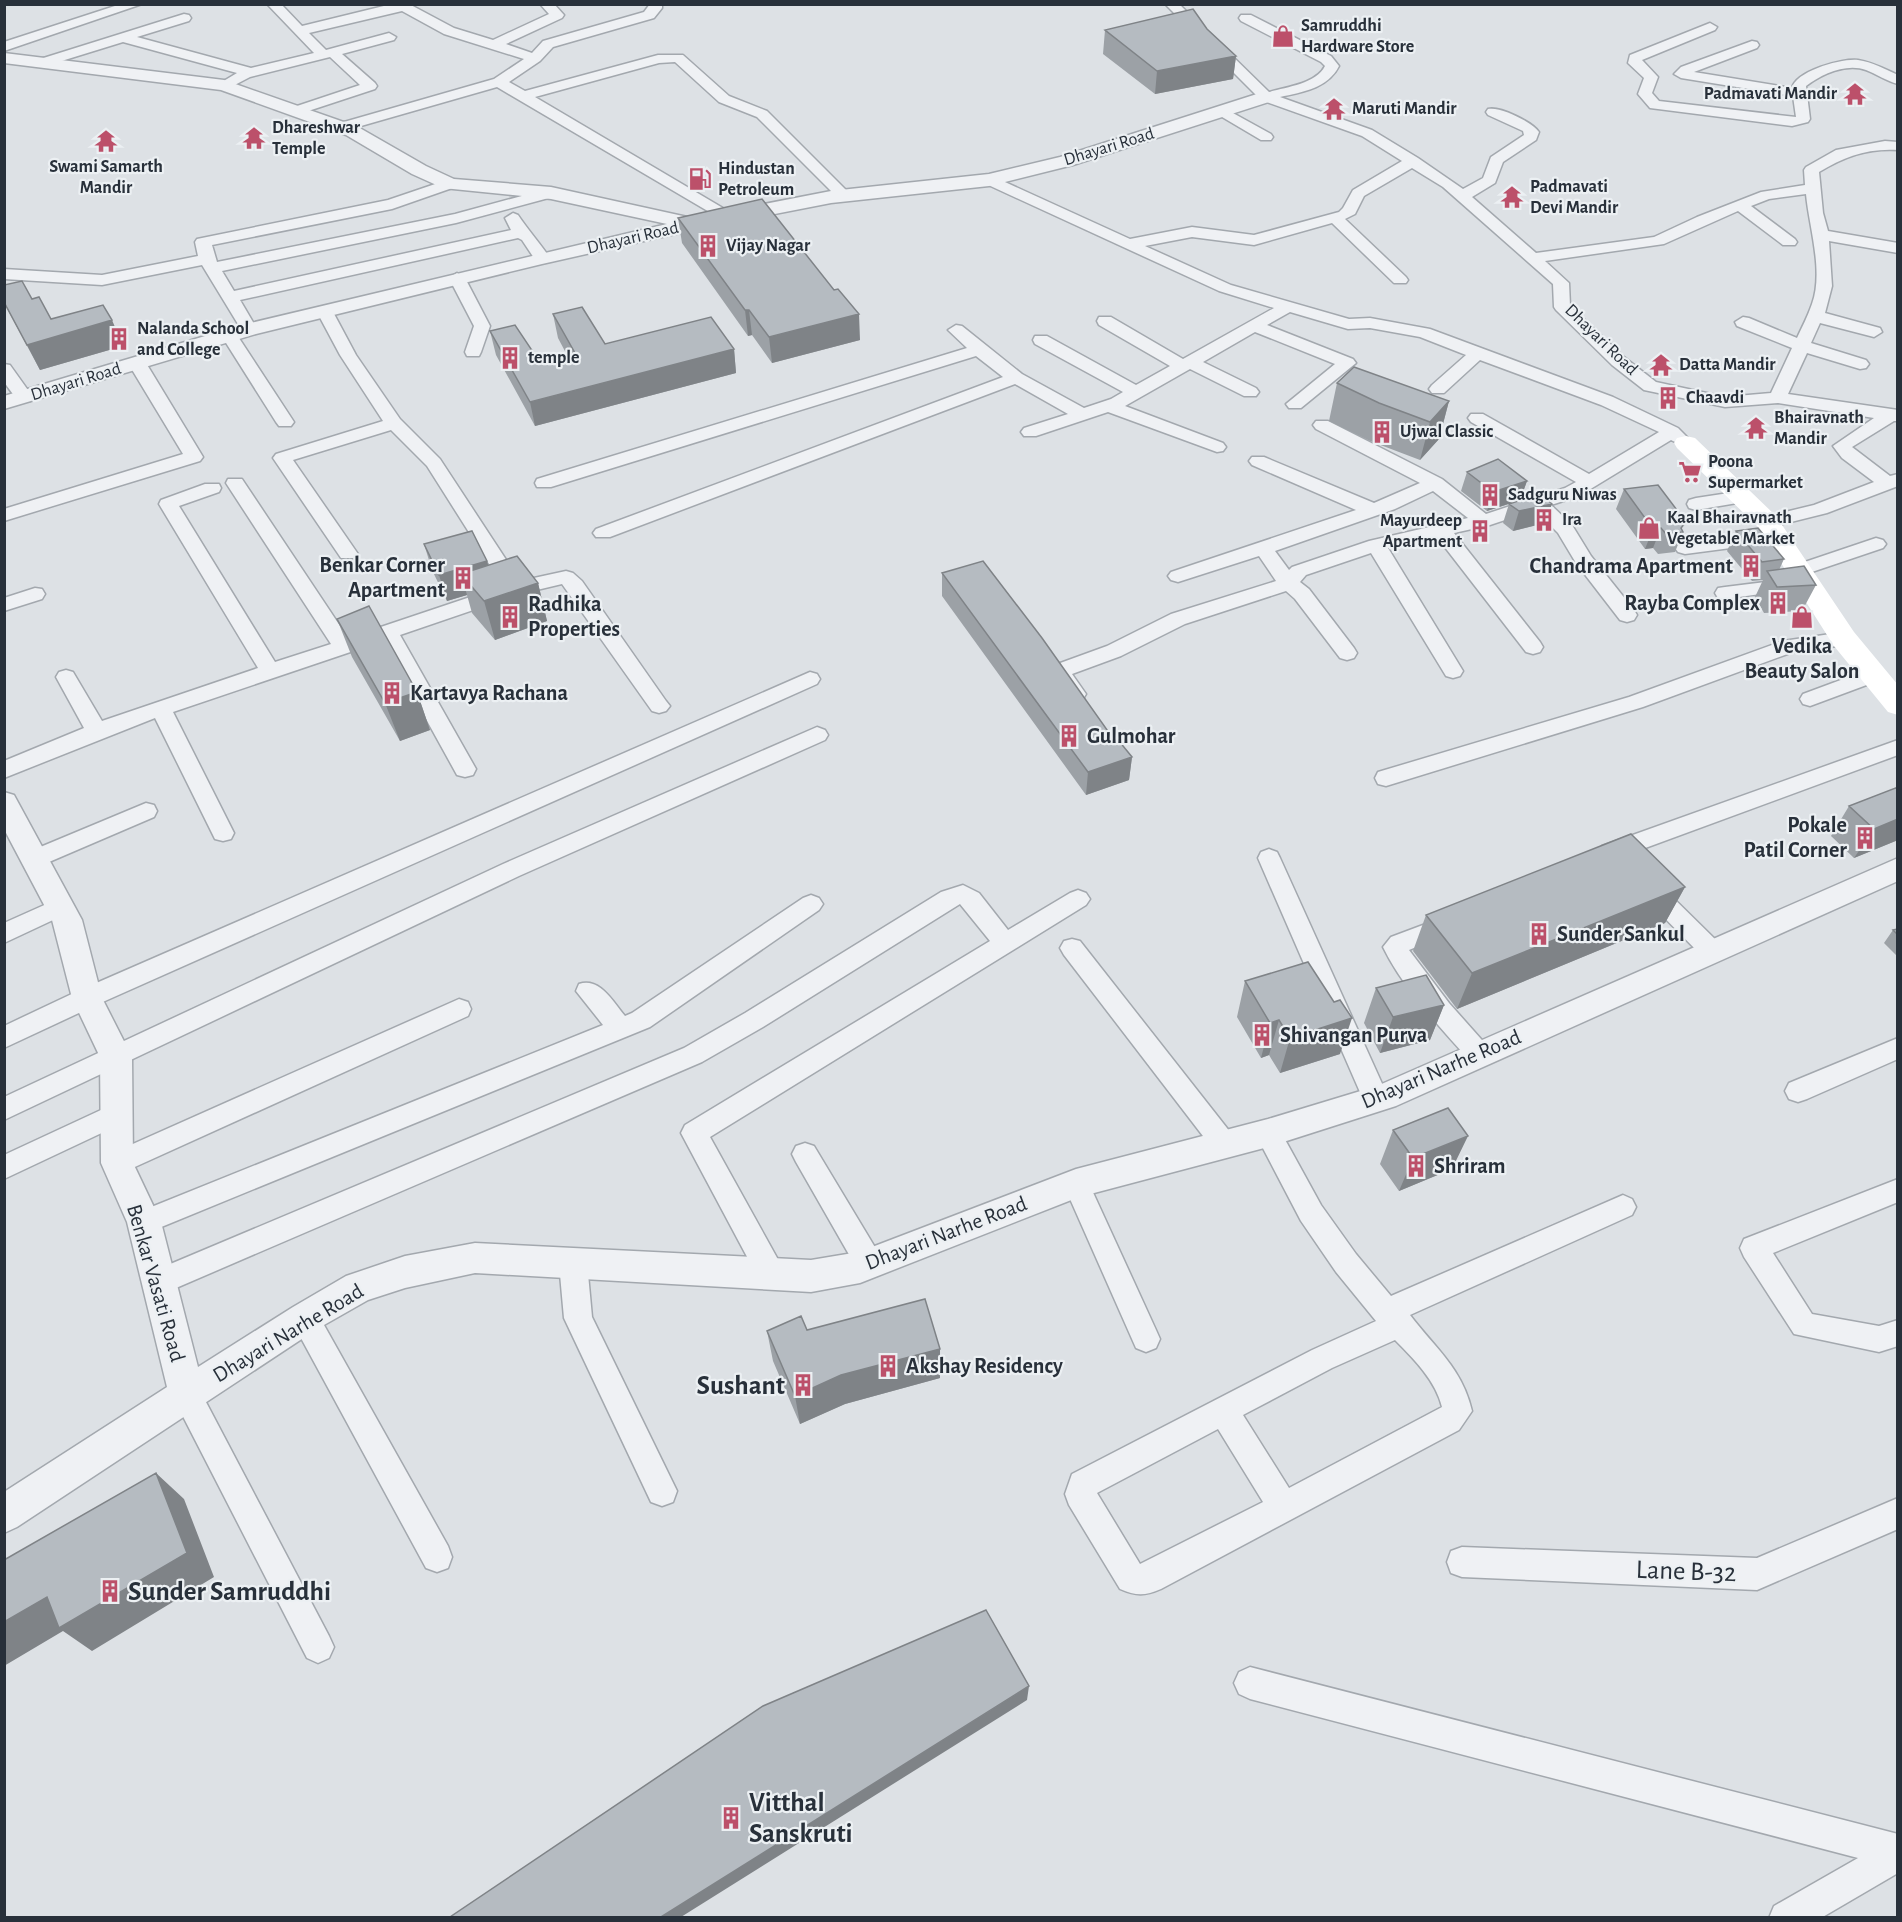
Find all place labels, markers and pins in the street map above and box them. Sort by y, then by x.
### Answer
place label: Samruddhi Hardware Store [1301,17,1414,56]
shop icon: Samruddhi Hardware Store [1270,23,1296,49]
temple icon: Padmavati Mandir [1842,81,1868,107]
place label: Padmavati Mandir [1704,85,1838,103]
temple icon: Maruti Mandir [1321,96,1347,122]
place label: Maruti Mandir [1352,100,1457,118]
place label: Dhareshwar Temple [272,119,361,158]
temple icon: Dhareshwar Temple [241,125,267,151]
temple icon: Swami Samarth Mandir [93,128,119,154]
place label: Swami Samarth Mandir [49,158,163,197]
place label: Hindustan Petroleum [718,160,795,199]
fuel station icon: Hindustan Petroleum [687,166,713,192]
place label: Padmavati Devi Mandir [1530,178,1619,217]
temple icon: Padmavati Devi Mandir [1499,184,1525,210]
building icon: Vijay Nagar [695,233,721,259]
place label: Vijay Nagar [726,237,811,255]
place label: Nalanda School and College [137,320,249,359]
building icon: Nalanda School and College [106,326,132,352]
building icon: temple [497,345,523,371]
place label: temple [528,349,580,367]
temple icon: Datta Mandir [1648,352,1674,378]
place label: Datta Mandir [1679,356,1776,374]
building icon: Chaavdi [1655,385,1681,411]
place label: Chaavdi [1686,389,1744,407]
place label: Bhairavnath Mandir [1774,409,1864,448]
temple icon: Bhairavnath Mandir [1743,415,1769,441]
building icon: Ujwal Classic [1369,419,1395,445]
place label: Ujwal Classic [1400,423,1493,441]
place label: Poona Supermarket [1708,453,1803,492]
supermarket icon: Poona Supermarket [1677,459,1703,485]
building icon: Sadguru Niwas [1477,482,1503,508]
place label: Sadguru Niwas [1508,486,1617,504]
building icon: Ira [1531,507,1557,533]
place label: Kaal Bhairavnath Vegetable Market [1667,509,1795,548]
place label: Ira [1562,511,1582,529]
place label: Mayurdeep Apartment [1380,512,1462,551]
shop icon: Kaal Bhairavnath Vegetable Market [1636,515,1662,541]
building icon: Mayurdeep Apartment [1467,518,1493,544]
building icon: Chandrama Apartment [1738,553,1764,579]
place label: Benkar Corner Apartment [319,554,446,601]
place label: Chandrama Apartment [1530,555,1734,577]
building icon: Benkar Corner Apartment [450,565,476,591]
building icon: Rayba Complex [1765,590,1791,616]
place label: Rayba Complex [1624,592,1760,615]
place label: Radhika Properties [528,593,620,640]
building icon: Radhika Properties [497,604,523,630]
shop icon: Vedika Beauty Salon [1789,604,1815,630]
place label: Vedika Beauty Salon [1745,635,1860,683]
building icon: Kartavya Rachana [379,680,405,706]
place label: Kartavya Rachana [410,682,568,705]
building icon: Gulmohar [1056,723,1082,749]
place label: Gulmohar [1087,725,1176,747]
place label: Pokale Patil Corner [1743,814,1847,861]
building icon: Pokale Patil Corner [1852,825,1878,851]
building icon: Sunder Sankul [1526,921,1552,947]
place label: Sunder Sankul [1557,923,1685,945]
building icon: Shivangan Purva [1249,1022,1275,1048]
place label: Shivangan Purva [1280,1024,1428,1046]
building icon: Shriram [1403,1153,1429,1179]
place label: Shriram [1434,1155,1505,1177]
building icon: Akshay Residency [875,1353,901,1379]
place label: Akshay Residency [906,1355,1063,1378]
place label: Sushant [696,1372,785,1399]
building icon: Sushant [790,1372,816,1398]
building icon: Sunder Samruddhi [97,1578,123,1604]
place label: Sunder Samruddhi [128,1578,331,1605]
place label: Vitthal Sanskruti [749,1789,853,1847]
building icon: Vitthal Sanskruti [718,1805,744,1831]

